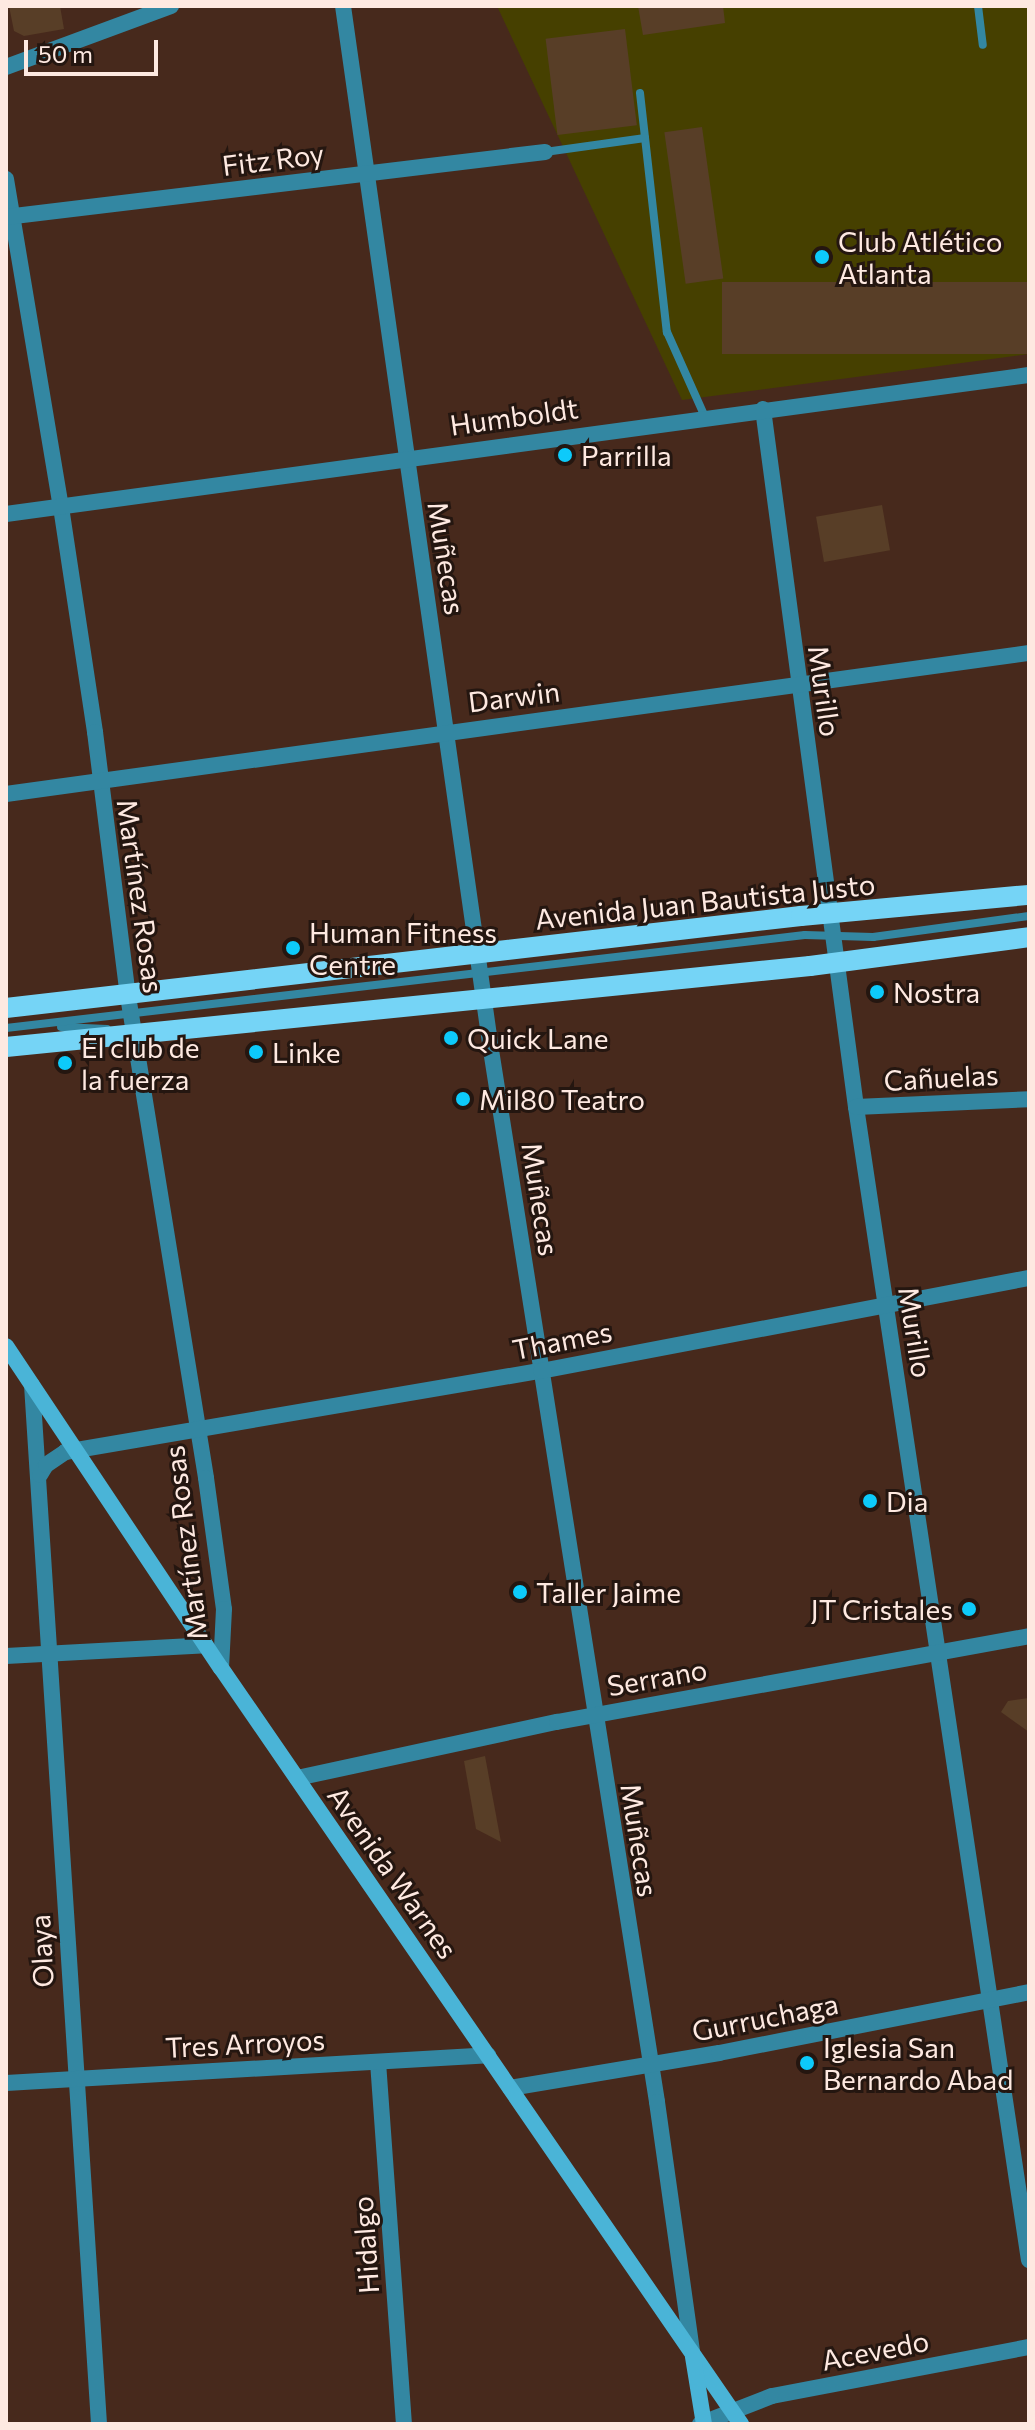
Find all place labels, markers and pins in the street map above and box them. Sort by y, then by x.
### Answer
place label: Club Atlético Atlanta [838,224,1002,290]
marker: Club Atlético Atlanta [813,248,831,266]
place label: Parrilla [581,438,672,472]
marker: Parrilla [556,446,574,464]
place label: Human Fitness Centre [309,915,497,981]
marker: Human Fitness Centre [284,939,302,957]
place label: Nostra [893,975,980,1009]
marker: Nostra [868,983,886,1001]
place label: Quick Lane [467,1021,609,1055]
marker: Quick Lane [442,1029,460,1047]
place label: El club de la fuerza [81,1030,200,1096]
place label: Linke [272,1035,341,1069]
marker: Linke [247,1043,265,1061]
marker: El club de la fuerza [56,1054,74,1072]
place label: Mil80 Teatro [479,1082,645,1116]
marker: Mil80 Teatro [454,1090,472,1108]
place label: Dia [886,1484,928,1518]
marker: Dia [861,1492,879,1510]
place label: Taller Jaime [536,1575,681,1609]
marker: Taller Jaime [511,1583,529,1601]
place label: JT Cristales [811,1592,953,1626]
marker: JT Cristales [960,1600,978,1618]
place label: Iglesia San Bernardo Abad [823,2030,1013,2096]
marker: Iglesia San Bernardo Abad [798,2054,816,2072]

